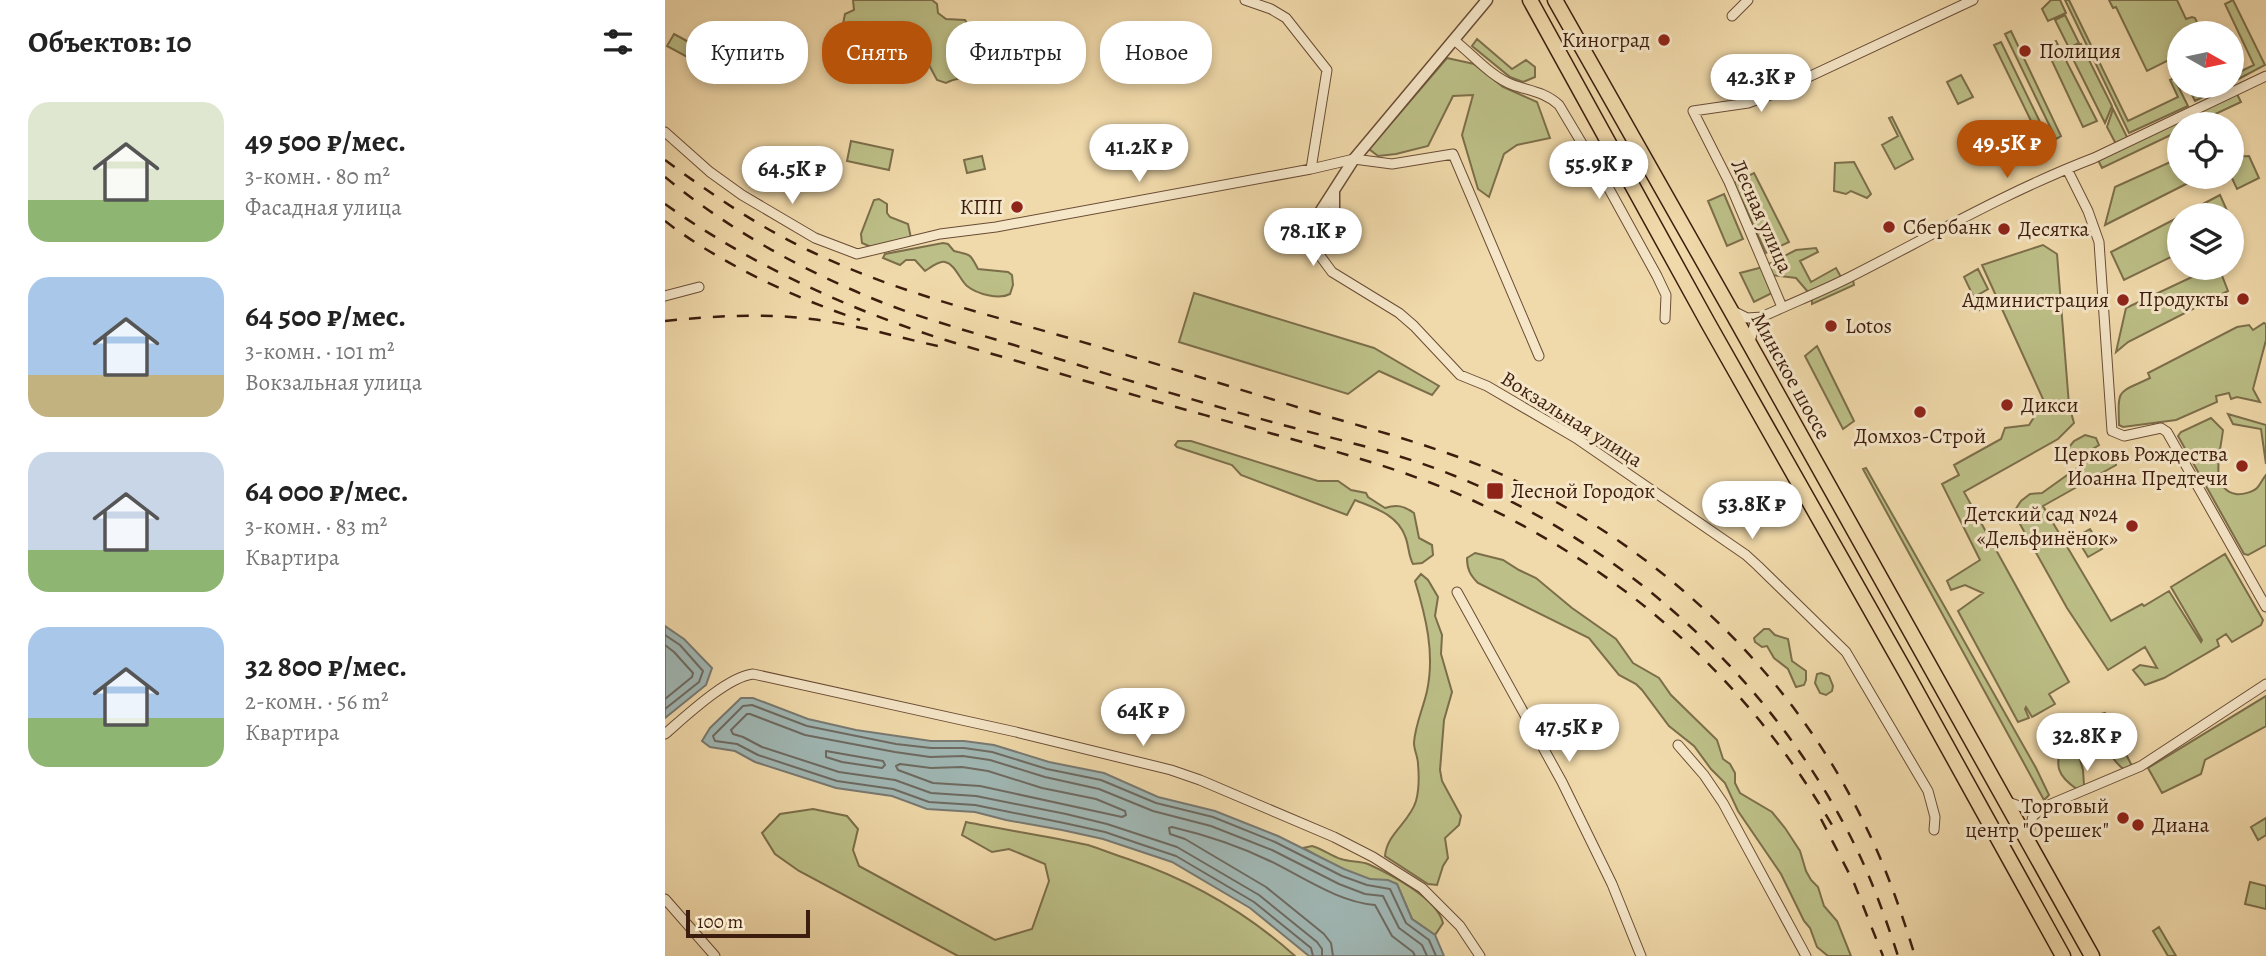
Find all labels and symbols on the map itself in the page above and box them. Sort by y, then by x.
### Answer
north arrow [2167,21,2243,98]
place label: Киноград [1562,26,1650,54]
marker: Киноград [1656,32,1672,48]
place label: Полиция [2039,37,2121,65]
marker: Полиция [2017,43,2033,59]
pin: 42.3K ₽ [1696,54,1826,114]
pin: 49.5K ₽ [1942,120,2072,180]
pin: 41.2K ₽ [1074,124,1204,184]
pin: 55.9K ₽ [1534,142,1664,201]
pin: 64.5K ₽ [727,146,857,206]
street label: Лесная улица [1724,155,1800,278]
place label: КПП [960,193,1003,221]
marker: КПП [1009,199,1025,215]
pin: 78.1K ₽ [1248,208,1378,268]
place label: Сбербанк [1903,213,1991,241]
place label: Десятка [2018,215,2090,243]
marker: Сбербанк [1881,219,1897,235]
marker: Десятка [1996,221,2012,237]
place label: Продукты [2138,285,2229,313]
place label: Администрация [1961,286,2109,314]
marker: Продукты [2235,291,2251,307]
marker: Администрация [2115,292,2131,308]
street label: Минское шоссе [1745,308,1837,444]
place label: Lotos [1845,312,1892,340]
marker: Lotos [1823,318,1839,334]
street label: Вокзальная улица [1496,364,1648,474]
place label: Дикси [2021,391,2079,419]
marker: Дикси [1999,397,2015,413]
marker: Домхоз-Строй [1912,404,1928,420]
place label: Домхоз-Строй [1854,422,1986,450]
place label: Церковь Рождества Иоанна Предтечи [2053,440,2228,492]
marker: Церковь Рождества Иоанна Предтечи [2234,458,2250,474]
place label: Лесной Городок [1511,477,1655,505]
marker: Лесной Городок [1485,481,1505,501]
pin: 53.8K ₽ [1687,482,1817,541]
place label: Детский сад №24 «Дельфинёнок» [1964,500,2118,552]
marker: Детский сад №24 «Дельфинёнок» [2124,518,2140,534]
pin: 64K ₽ [1094,688,1192,748]
pin: 47.5K ₽ [1504,704,1634,764]
pin: 32.8K ₽ [2022,714,2152,773]
place label: Торговый центр "Орешек" [1965,792,2109,844]
marker: Торговый центр "Орешек" [2115,810,2131,826]
place label: Диана [2152,811,2210,839]
marker: Диана [2130,817,2146,833]
scale bar [686,907,810,939]

